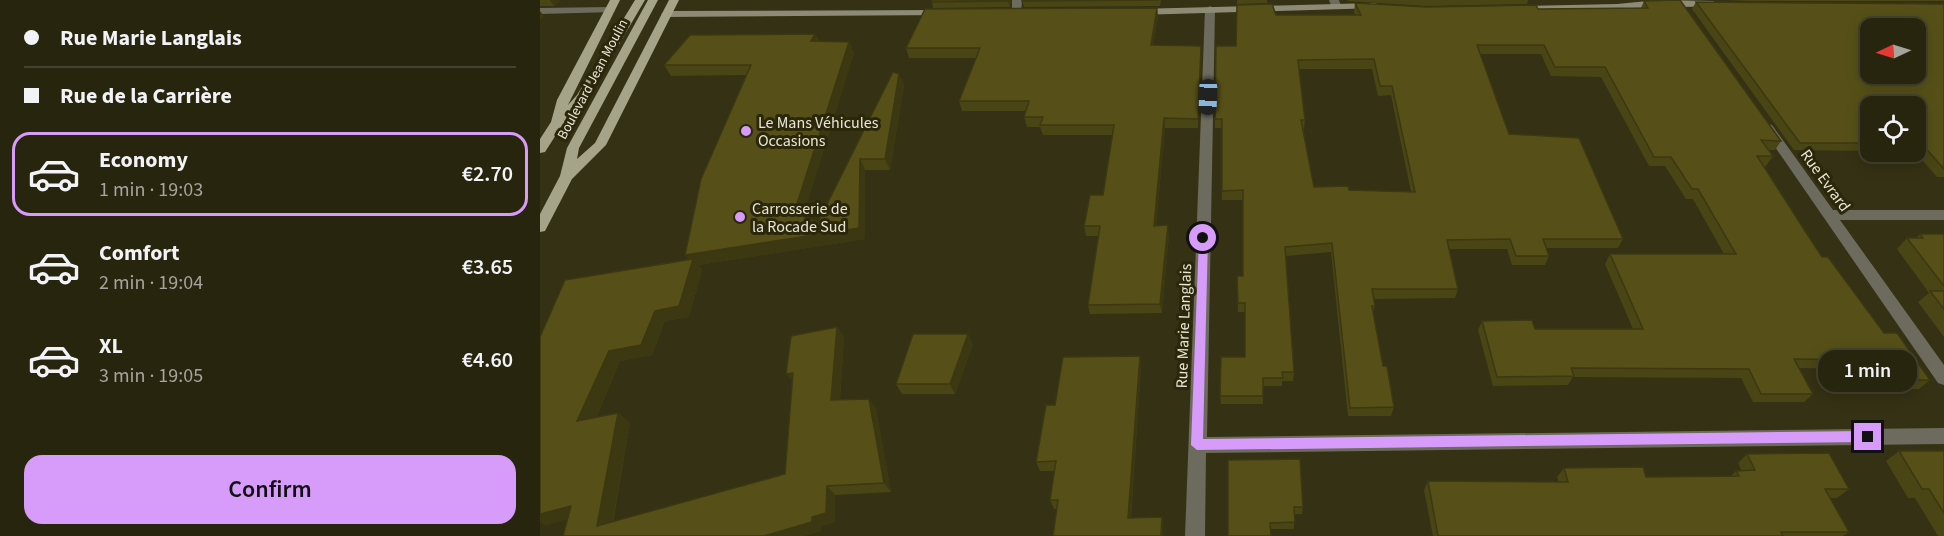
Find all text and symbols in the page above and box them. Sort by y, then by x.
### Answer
street label: Boulevard Jean Moulin [553,16,633,143]
north arrow [1860,18,1926,84]
map controls [1860,18,1926,162]
text: Rue Marie Langlais [60,22,242,54]
car [1198,79,1218,115]
text: Rue de la Carrière [60,80,232,112]
button: locate [1860,96,1926,162]
place label: Le Mans Véhicules Occasions [758,112,879,152]
marker: Le Mans Véhicules Occasions [739,124,753,138]
text: Economy [99,144,188,176]
street label: Rue Evrard [1795,145,1855,216]
icon: car [27,147,81,201]
text: €2.70 [462,158,513,190]
text: 1 min · 19:03 [99,176,203,204]
place label: Carrosserie de la Rocade Sud [752,198,848,238]
marker: Carrosserie de la Rocade Sud [733,210,747,224]
route start [1189,224,1216,251]
text: Comfort [99,237,180,269]
icon: car [27,240,81,294]
text: €3.65 [462,251,513,283]
street label: Rue Marie Langlais [1171,263,1197,389]
text: 2 min · 19:04 [99,269,203,297]
text: XL [99,330,123,362]
icon: car [27,333,81,387]
text: €4.60 [462,344,513,376]
callout: 1 min [1818,350,1918,392]
text: 1 min [1844,357,1891,385]
text: 3 min · 19:05 [99,362,203,390]
route end [1854,423,1881,450]
button: Confirm [24,455,516,524]

